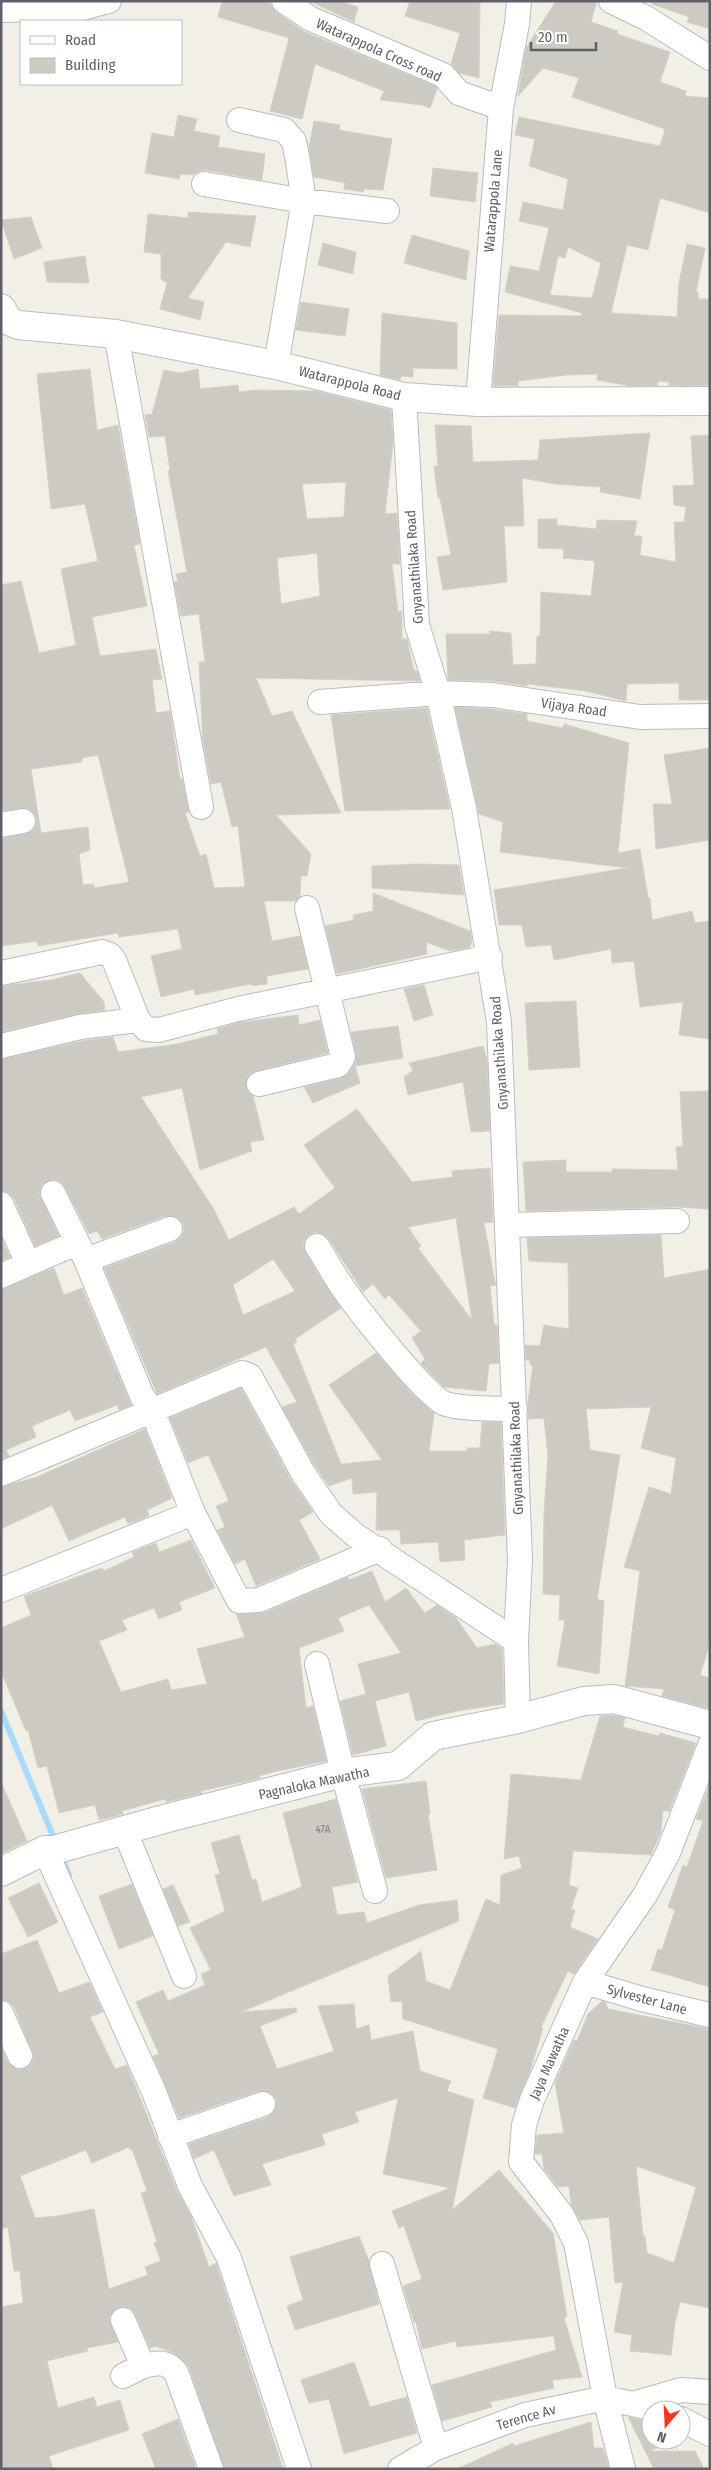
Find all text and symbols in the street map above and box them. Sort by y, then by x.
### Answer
street label: Watarappola Cross road [313,15,444,86]
legend [20,20,182,85]
scale bar [531,20,596,52]
text: 20 m [538,28,568,46]
text: Road [65,31,96,49]
text: Building [65,56,116,74]
street label: Watarappola Lane [481,149,506,253]
street label: Watarappola Road [297,363,403,404]
street label: Gnyanathilaka Road [402,510,427,624]
street label: Vijaya Road [540,694,608,721]
street label: Gnyanathilaka Road [487,996,512,1110]
street label: Gnyanathilaka Road [506,1401,527,1515]
street label: Pagnaloka Mawatha [257,1763,371,1804]
house number: 47A [315,1823,331,1836]
street label: Sylvester Lane [605,1981,689,2018]
street label: Jaya Mawatha [526,2024,573,2102]
north arrow [641,2400,691,2450]
street label: Terence Av [494,2401,559,2434]
text: N [655,2427,669,2446]

